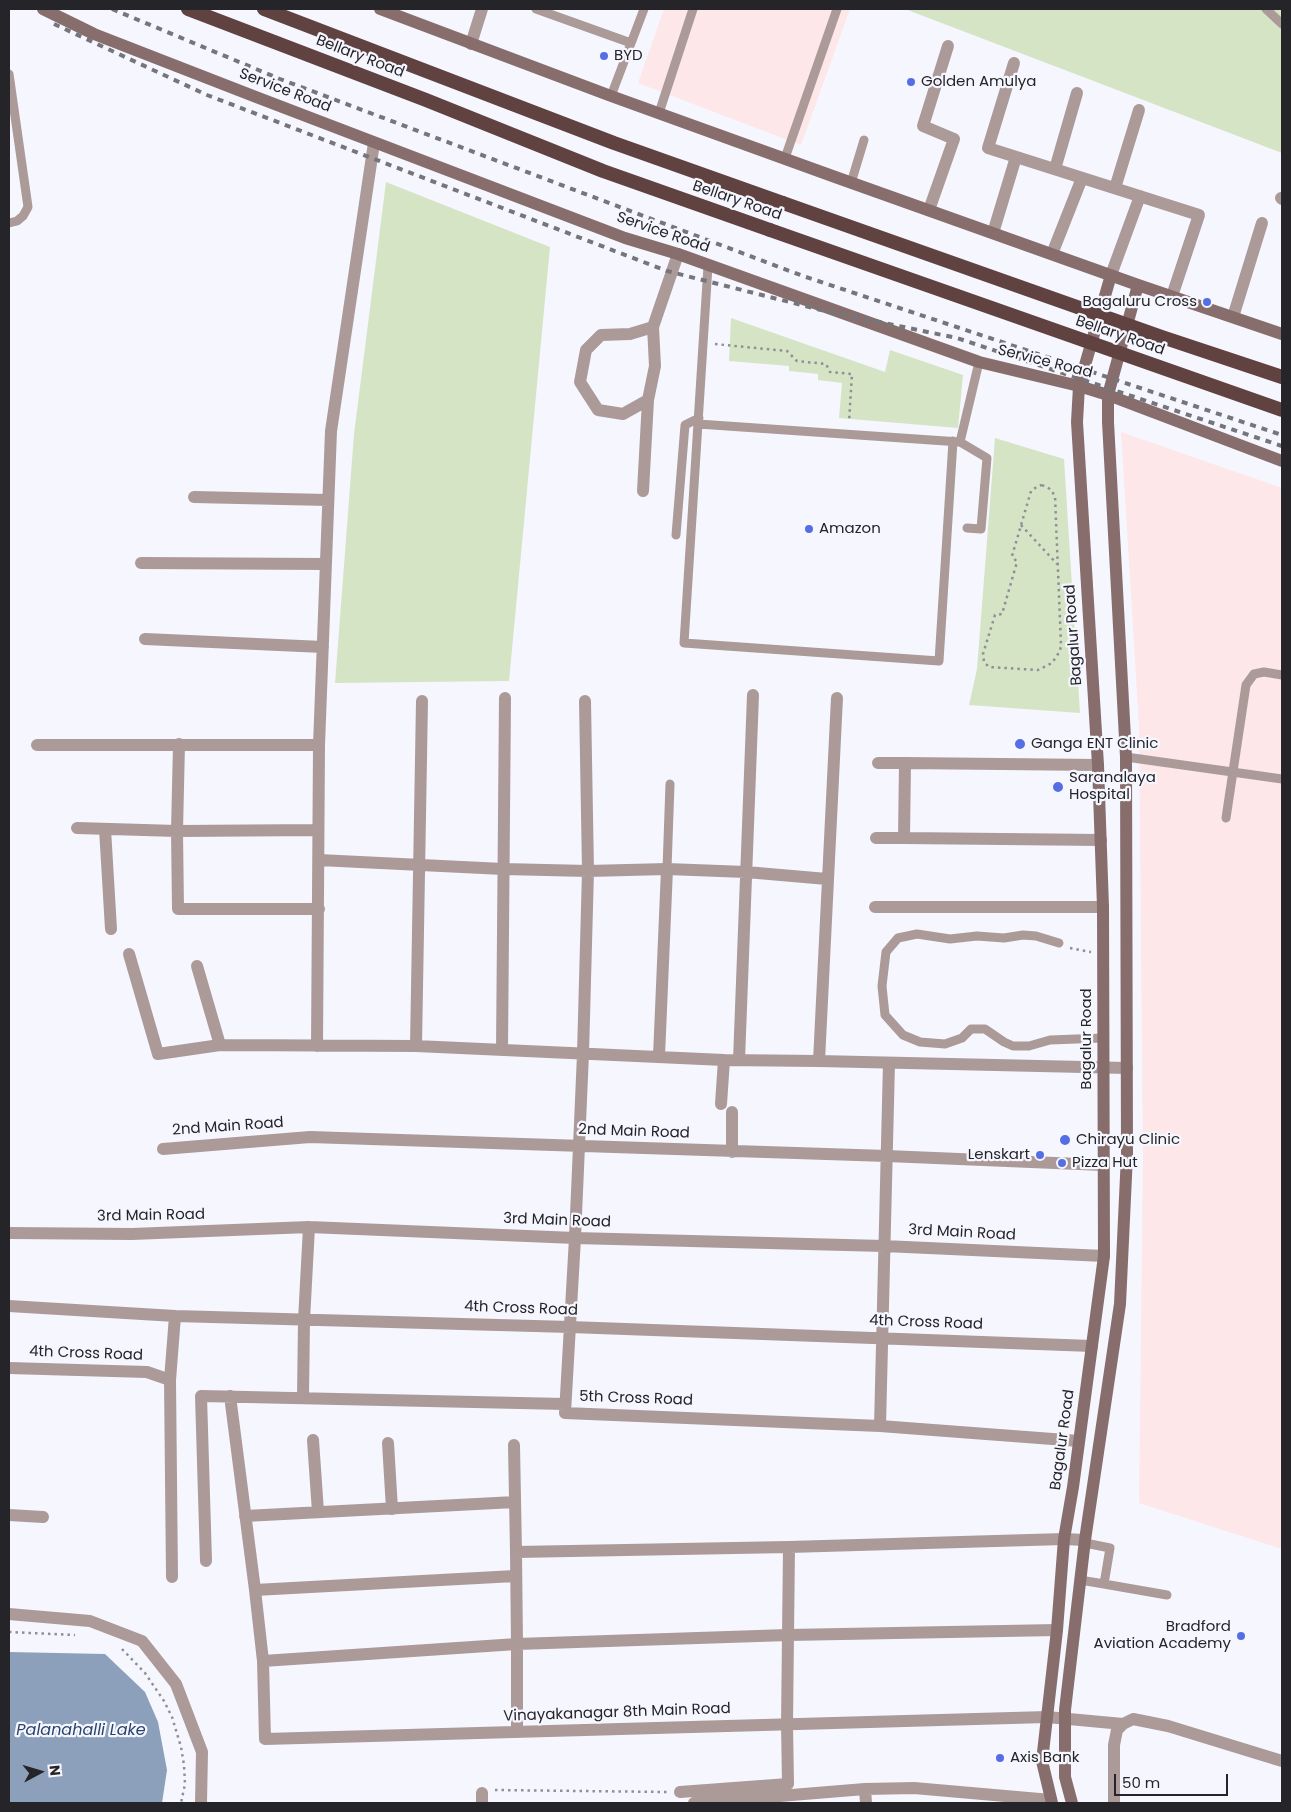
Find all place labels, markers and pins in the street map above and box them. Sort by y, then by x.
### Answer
place label: BYD [614,47,643,65]
marker: BYD [598,50,610,62]
place label: Golden Amulya [921,73,1036,91]
marker: Golden Amulya [905,76,917,88]
place label: Bagaluru Cross [1082,293,1197,311]
marker: Bagaluru Cross [1201,296,1213,308]
place label: Amazon [819,520,881,538]
marker: Amazon [803,523,815,535]
place label: Ganga ENT Clinic [1031,735,1158,753]
marker: Ganga ENT Clinic [1013,737,1027,751]
place label: Saranalaya Hospital [1069,769,1156,804]
marker: Saranalaya Hospital [1051,780,1065,794]
place label: Chirayu Clinic [1076,1131,1180,1149]
marker: Chirayu Clinic [1058,1133,1072,1147]
place label: Lenskart [968,1146,1030,1164]
marker: Lenskart [1034,1149,1046,1161]
place label: Pizza Hut [1072,1154,1138,1172]
marker: Pizza Hut [1056,1157,1068,1169]
place label: Bradford Aviation Academy [1094,1618,1231,1653]
marker: Bradford Aviation Academy [1235,1630,1247,1642]
place label: Axis Bank [1010,1749,1079,1767]
marker: Axis Bank [994,1752,1006,1764]

